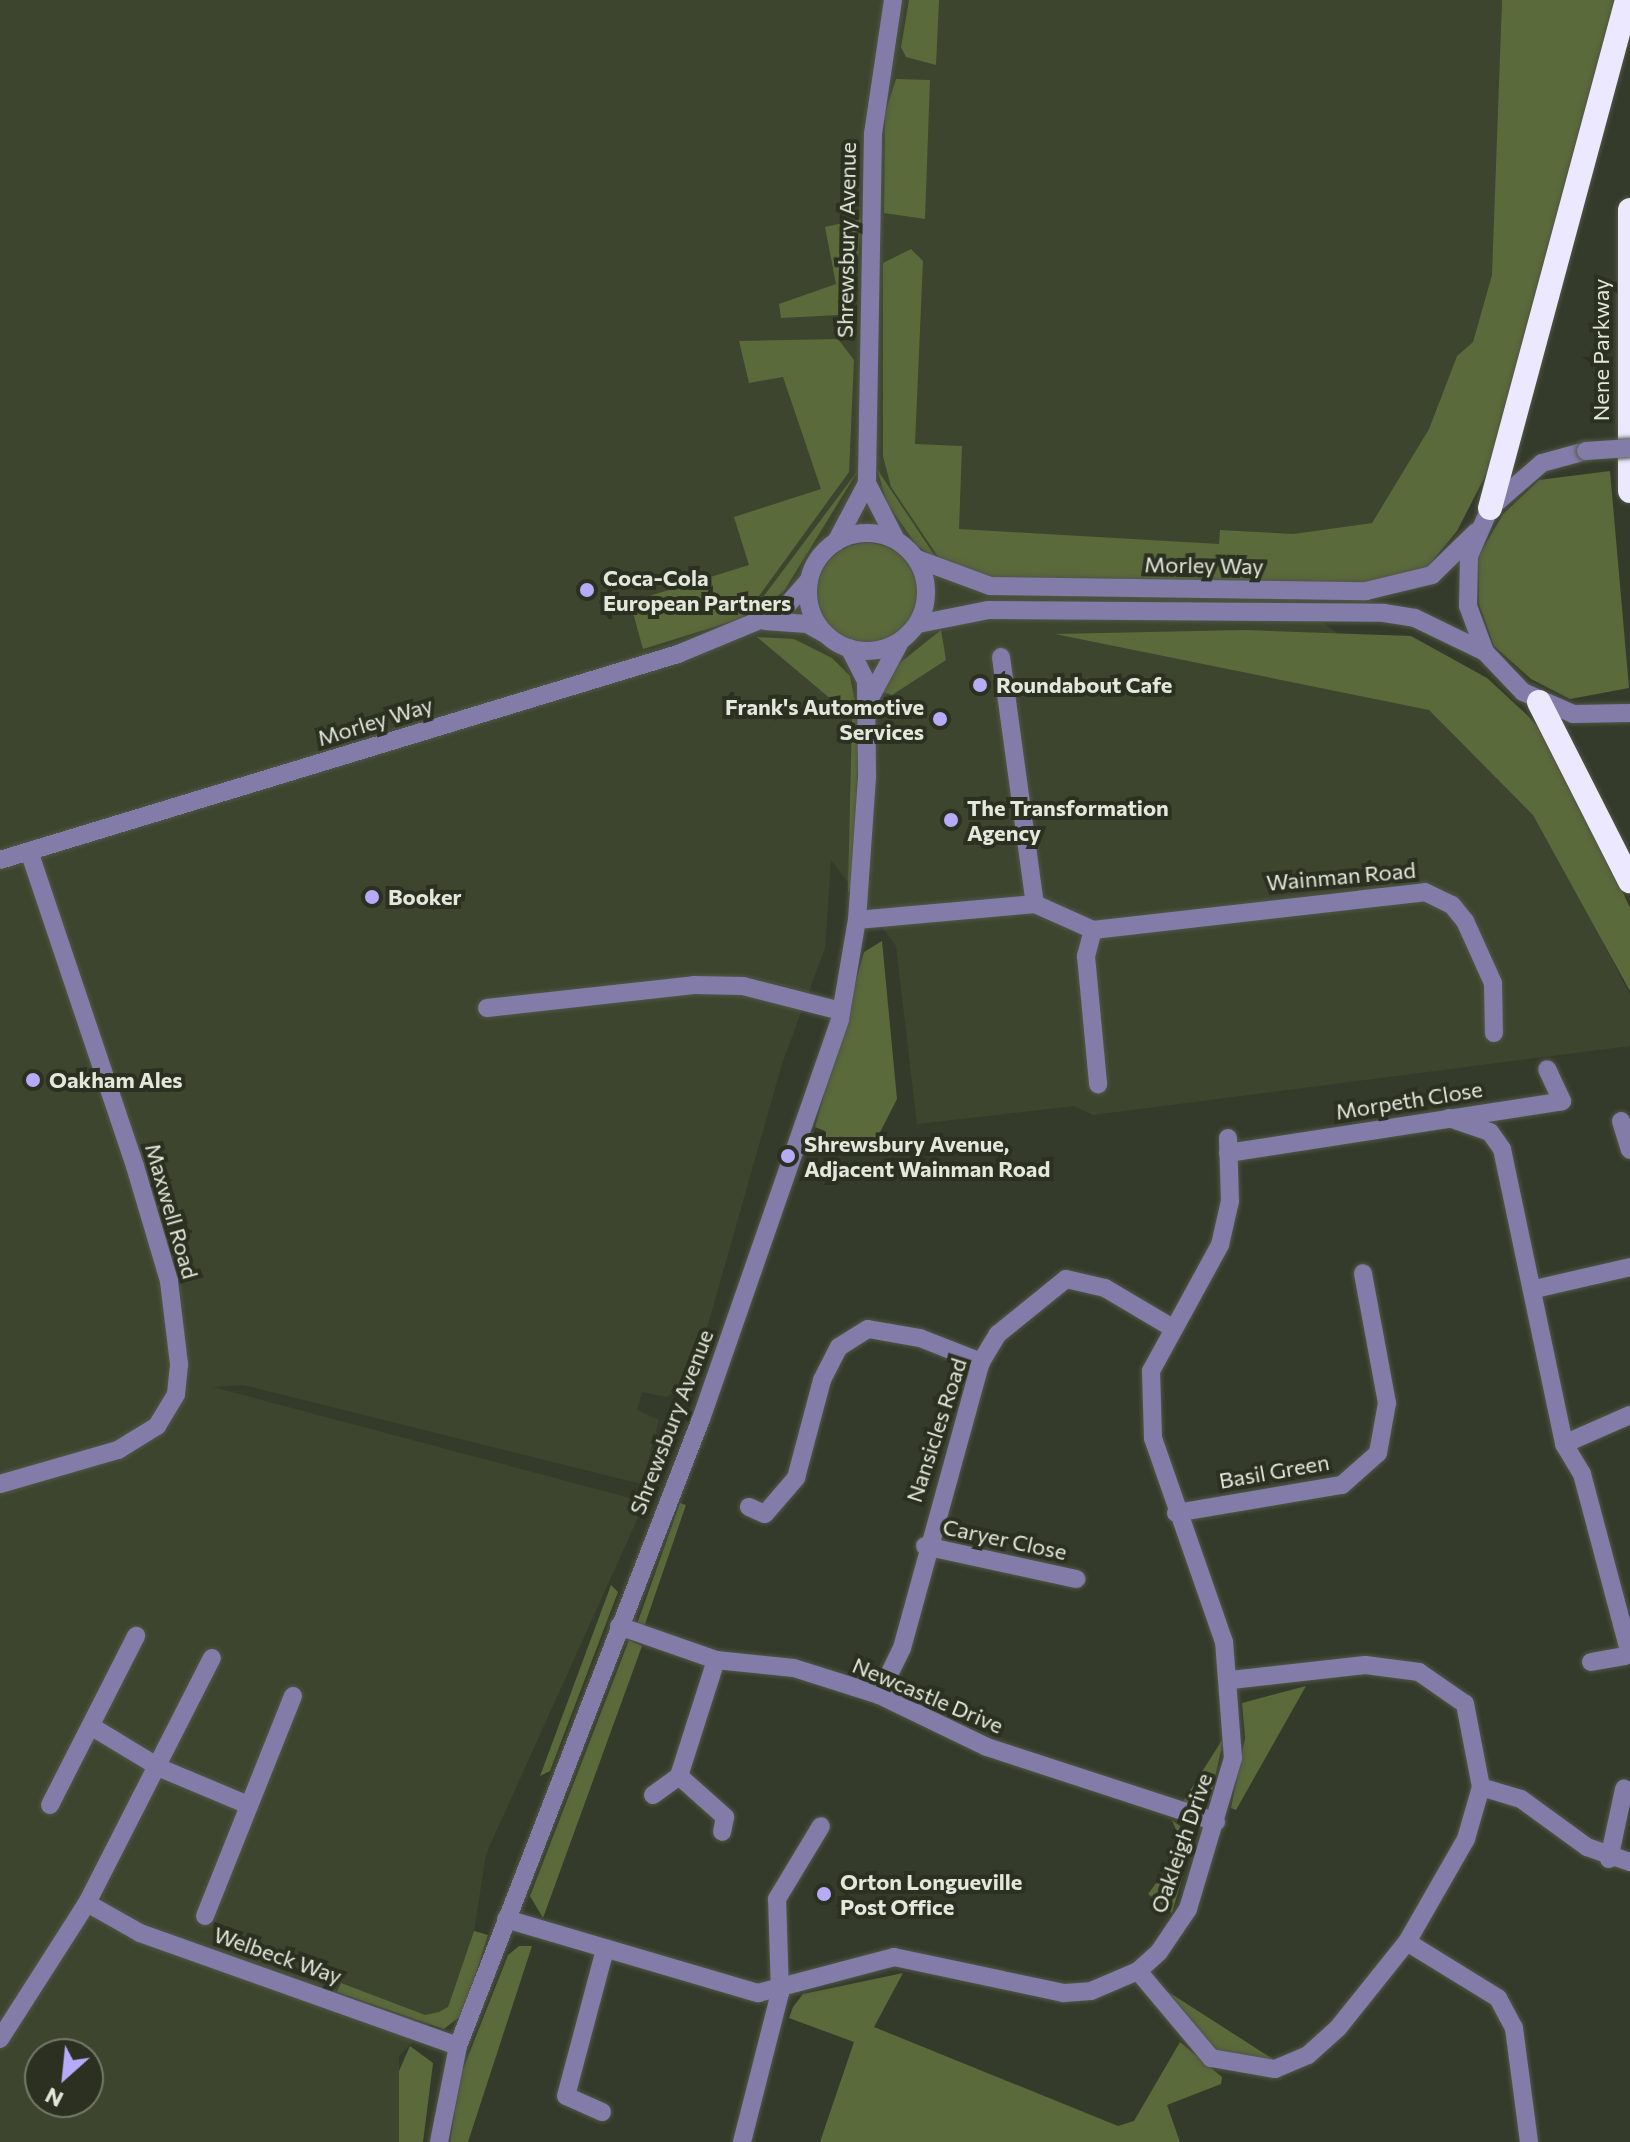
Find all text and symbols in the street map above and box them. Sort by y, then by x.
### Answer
street label: Shrewsbury Avenue [831,142,861,338]
street label: Nene Parkway [1588,279,1614,421]
street label: Morley Way [1144,551,1264,579]
place label: Coca-Cola European Partners [603,564,791,616]
marker: Coca-Cola European Partners [578,581,596,599]
place label: Roundabout Cafe [996,672,1172,698]
marker: Roundabout Cafe [971,676,989,694]
street label: Morley Way [314,691,436,751]
place label: Frank's Automotive Services [725,693,924,744]
marker: Frank's Automotive Services [931,710,949,728]
place label: The Transformation Agency [967,794,1169,846]
marker: The Transformation Agency [942,811,960,829]
street label: Wainman Road [1265,856,1417,896]
place label: Booker [388,884,462,910]
marker: Booker [363,888,381,906]
place label: Oakham Ales [49,1067,182,1093]
marker: Oakham Ales [24,1071,42,1089]
street label: Morpeth Close [1334,1075,1484,1125]
place label: Shrewsbury Avenue, Adjacent Wainman Road [804,1130,1050,1182]
street label: Maxwell Road [140,1140,204,1282]
marker: Shrewsbury Avenue, Adjacent Wainman Road [779,1147,797,1165]
street label: Shrewsbury Avenue [624,1326,718,1518]
street label: Nansicles Road [900,1355,972,1505]
street label: Basil Green [1217,1448,1331,1494]
street label: Caryer Close [941,1513,1069,1565]
street label: Newcastle Drive [849,1651,1007,1739]
street label: Oakleigh Drive [1145,1770,1217,1916]
place label: Orton Longueville Post Office [840,1868,1022,1920]
marker: Orton Longueville Post Office [815,1885,833,1903]
street label: Welbeck Way [211,1921,345,1989]
north arrow [24,2038,104,2118]
text: N [40,2082,67,2114]

